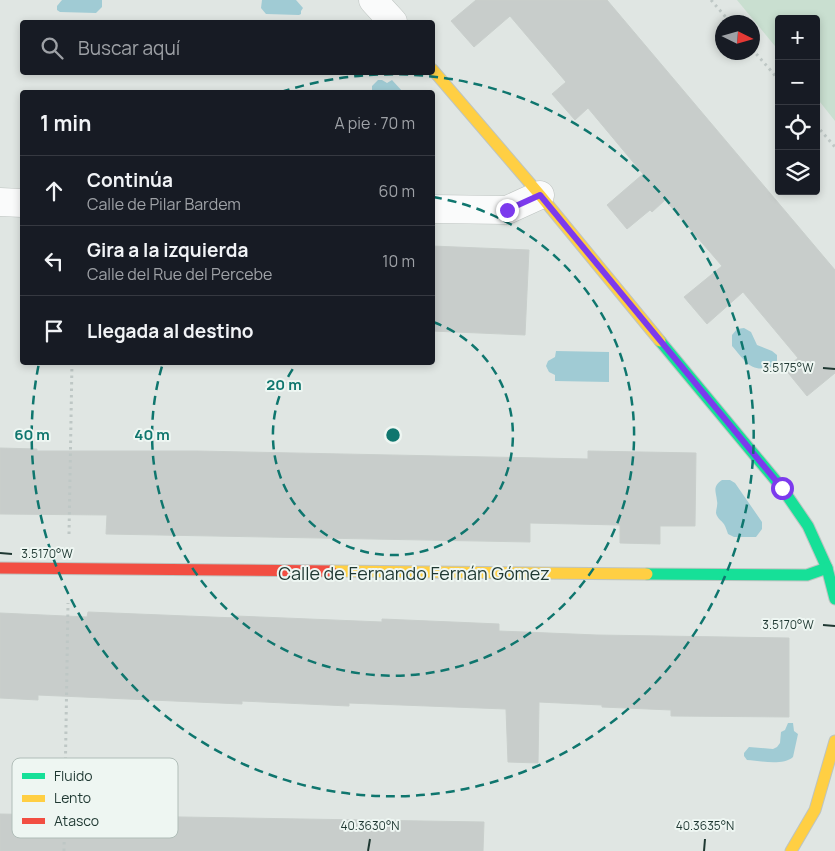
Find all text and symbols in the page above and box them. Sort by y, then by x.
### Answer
north arrow [715,15,760,60]
map controls [775,15,820,195]
button: + [775,15,820,60]
search box [20,20,435,75]
icon: search [38,34,66,62]
text: Buscar aquí [78,35,180,61]
button: − [775,60,820,105]
button: locate [775,105,820,150]
text: 1 min [40,109,91,137]
text: A pie · 70 m [335,112,415,134]
button: layers [775,150,820,195]
text: Continúa [87,167,173,193]
icon: ahead [40,177,68,205]
text: 60 m [379,180,415,202]
text: Calle de Pilar Bardem [87,193,241,215]
route end [496,199,519,222]
text: Gira a la izquierda [87,237,248,263]
icon: left [40,247,68,275]
text: 10 m [382,250,415,272]
text: Calle del Rue del Percebe [87,263,272,285]
icon: arrive [40,317,68,345]
text: Llegada al destino [87,318,254,344]
text: 3.5175°W [763,359,814,376]
text: 20 m [266,374,302,395]
text: 60 m [14,424,50,445]
text: 40 m [134,424,170,445]
centre of rings [384,426,402,444]
route start [771,477,794,500]
text: 3.5170°W [21,545,73,562]
street label: Calle de Fernando Fernán Gómez [278,561,550,585]
text: 3.5170°W [762,616,814,633]
legend [12,758,178,838]
text: Fluido [54,766,92,785]
text: Lento [54,788,91,807]
text: Atasco [54,811,99,830]
text: 40.3630°N [340,817,400,834]
text: 40.3635°N [676,817,734,834]

